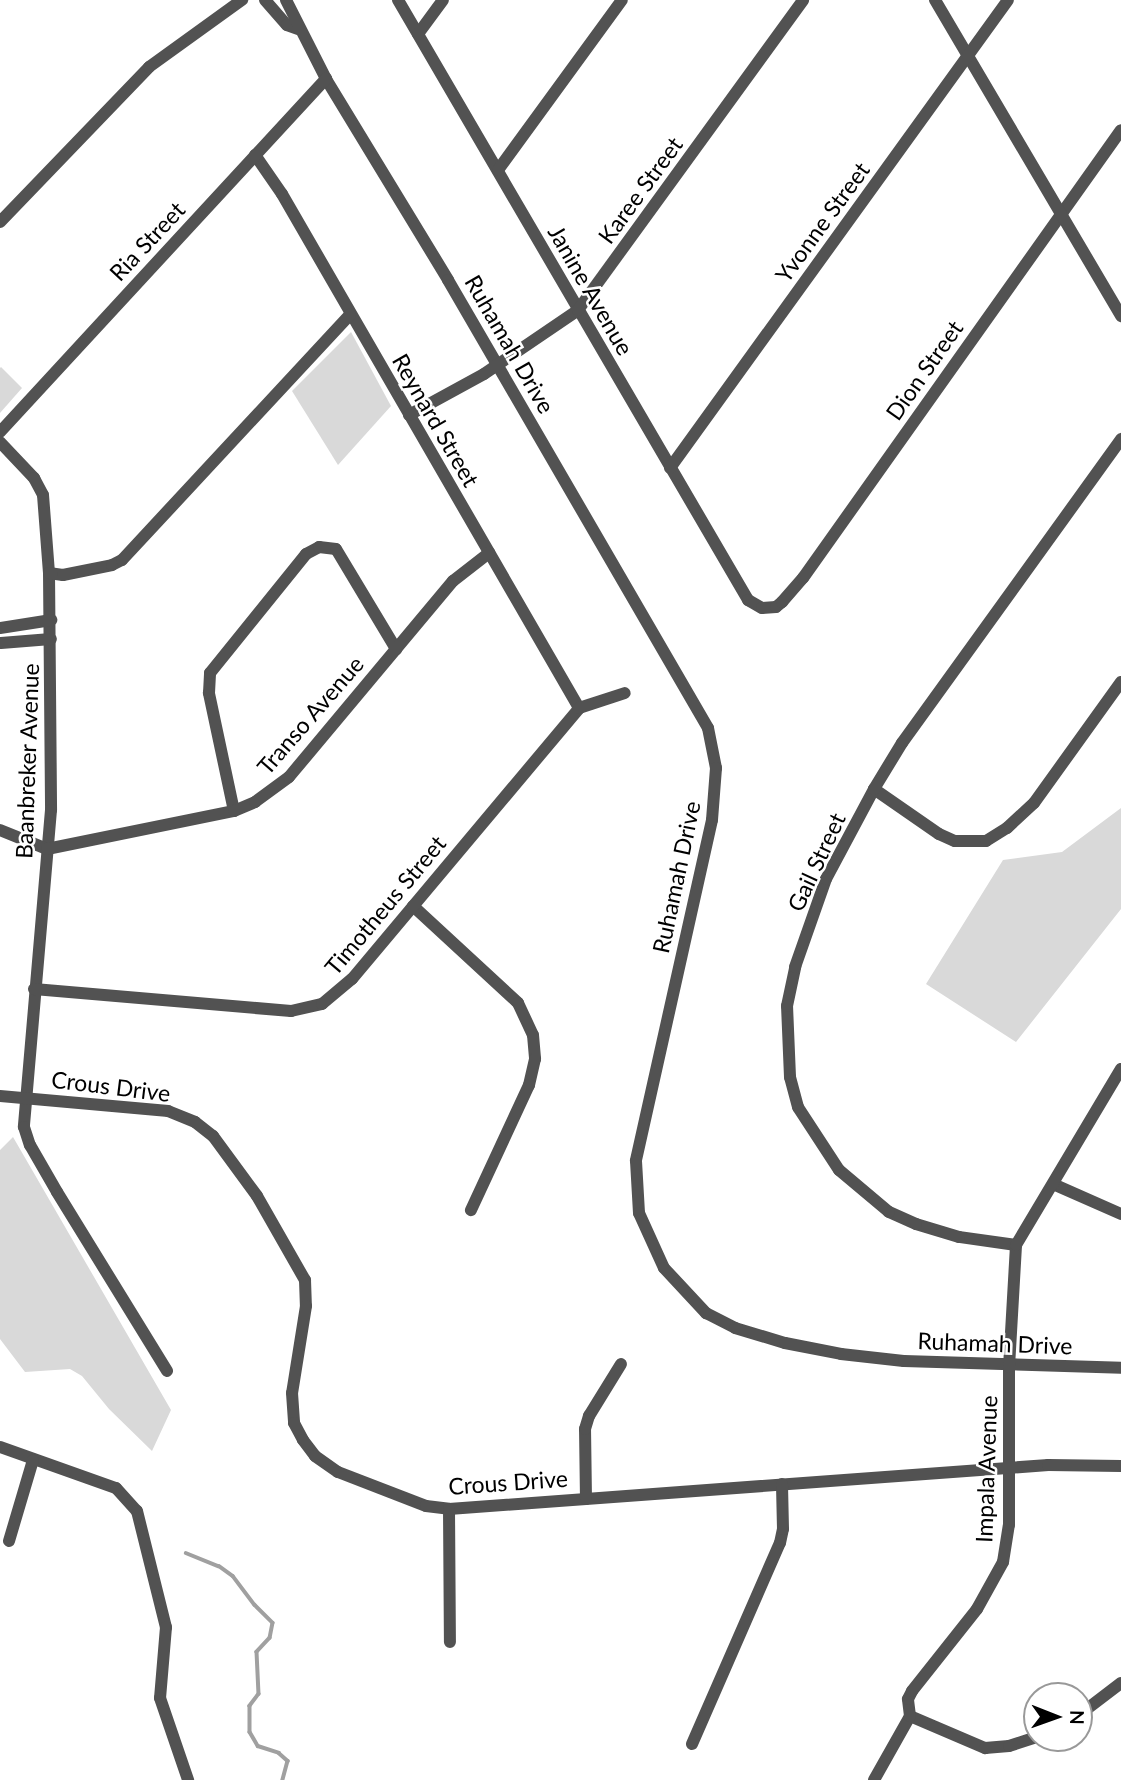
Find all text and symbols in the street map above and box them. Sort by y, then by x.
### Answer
street label: Karee Street [592,131,688,249]
street label: Yvonne Street [769,156,875,288]
street label: Ria Street [104,196,190,286]
street label: Janine Avenue [543,220,639,360]
street label: Ruhamah Drive [459,270,561,418]
street label: Dion Street [880,315,968,425]
street label: Reynard Street [387,349,485,491]
street label: Transo Avenue [251,650,369,780]
street label: Baanbreker Avenue [10,662,44,860]
street label: Ruhamah Drive [646,798,706,956]
street label: Gail Street [781,808,851,916]
street label: Timotheus Street [319,830,451,980]
street label: Crous Drive [50,1065,172,1107]
street label: Ruhamah Drive [917,1327,1073,1359]
street label: Impala Avenue [970,1394,1002,1544]
street label: Crous Drive [447,1464,569,1500]
north arrow [1023,1682,1093,1752]
text: N [1066,1710,1089,1725]

